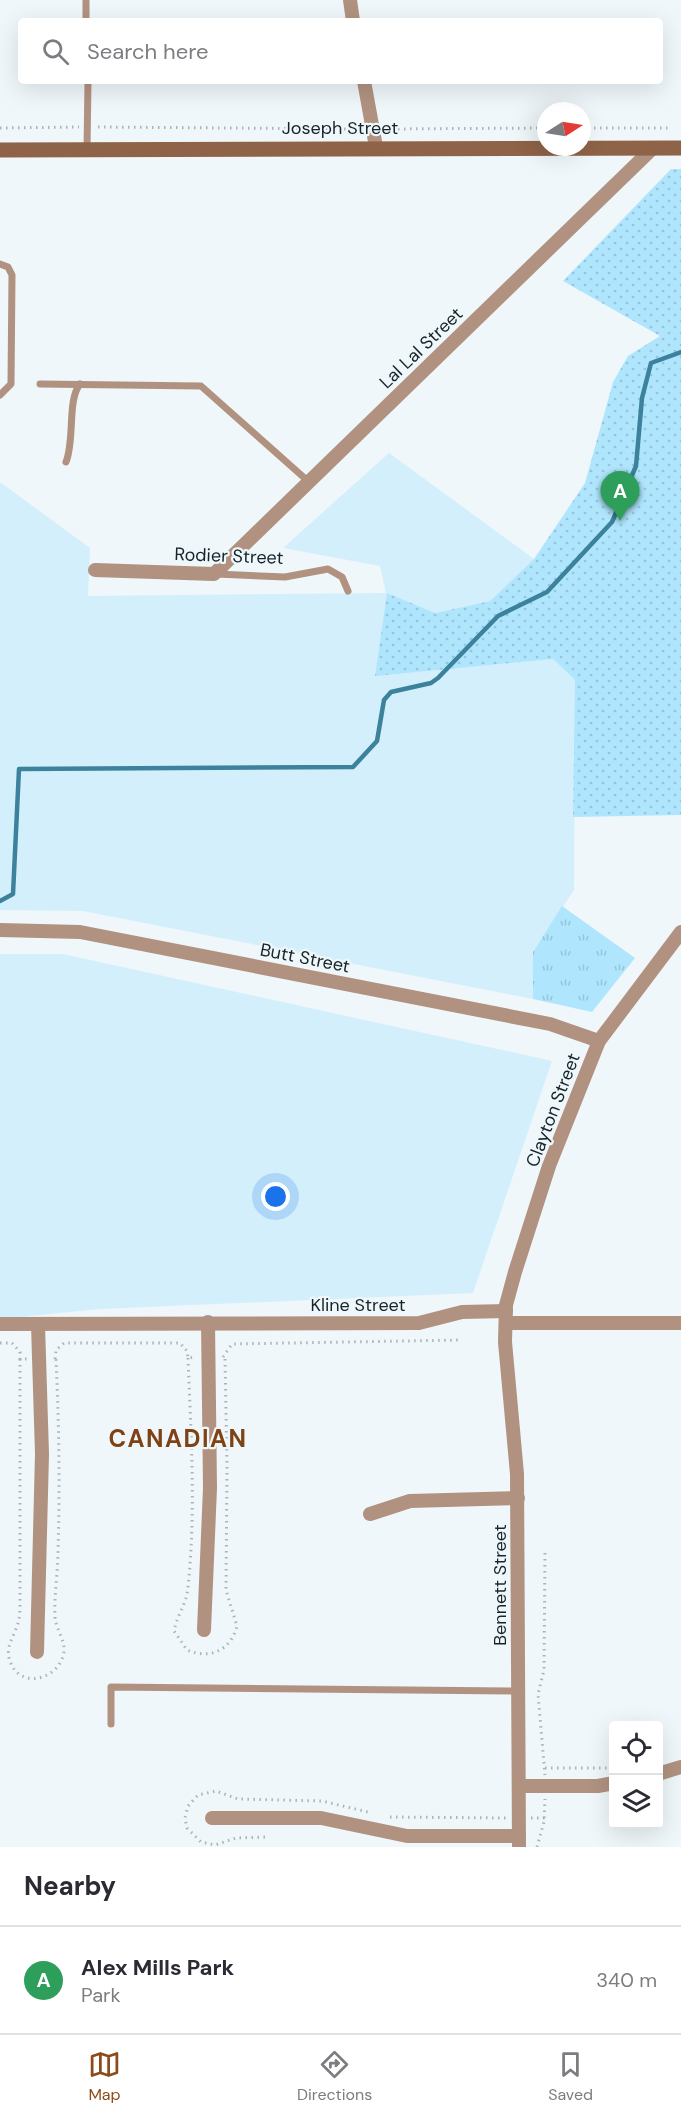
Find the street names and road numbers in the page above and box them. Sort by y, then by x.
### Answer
street label: Joseph Street [282,116,398,140]
street label: Lal Lal Street [374,302,468,394]
street label: Rodier Street [174,542,284,570]
street label: Butt Street [258,938,352,978]
street label: Clayton Street [520,1050,586,1170]
street label: Kline Street [310,1293,406,1317]
street label: Bennett Street [488,1524,512,1646]

